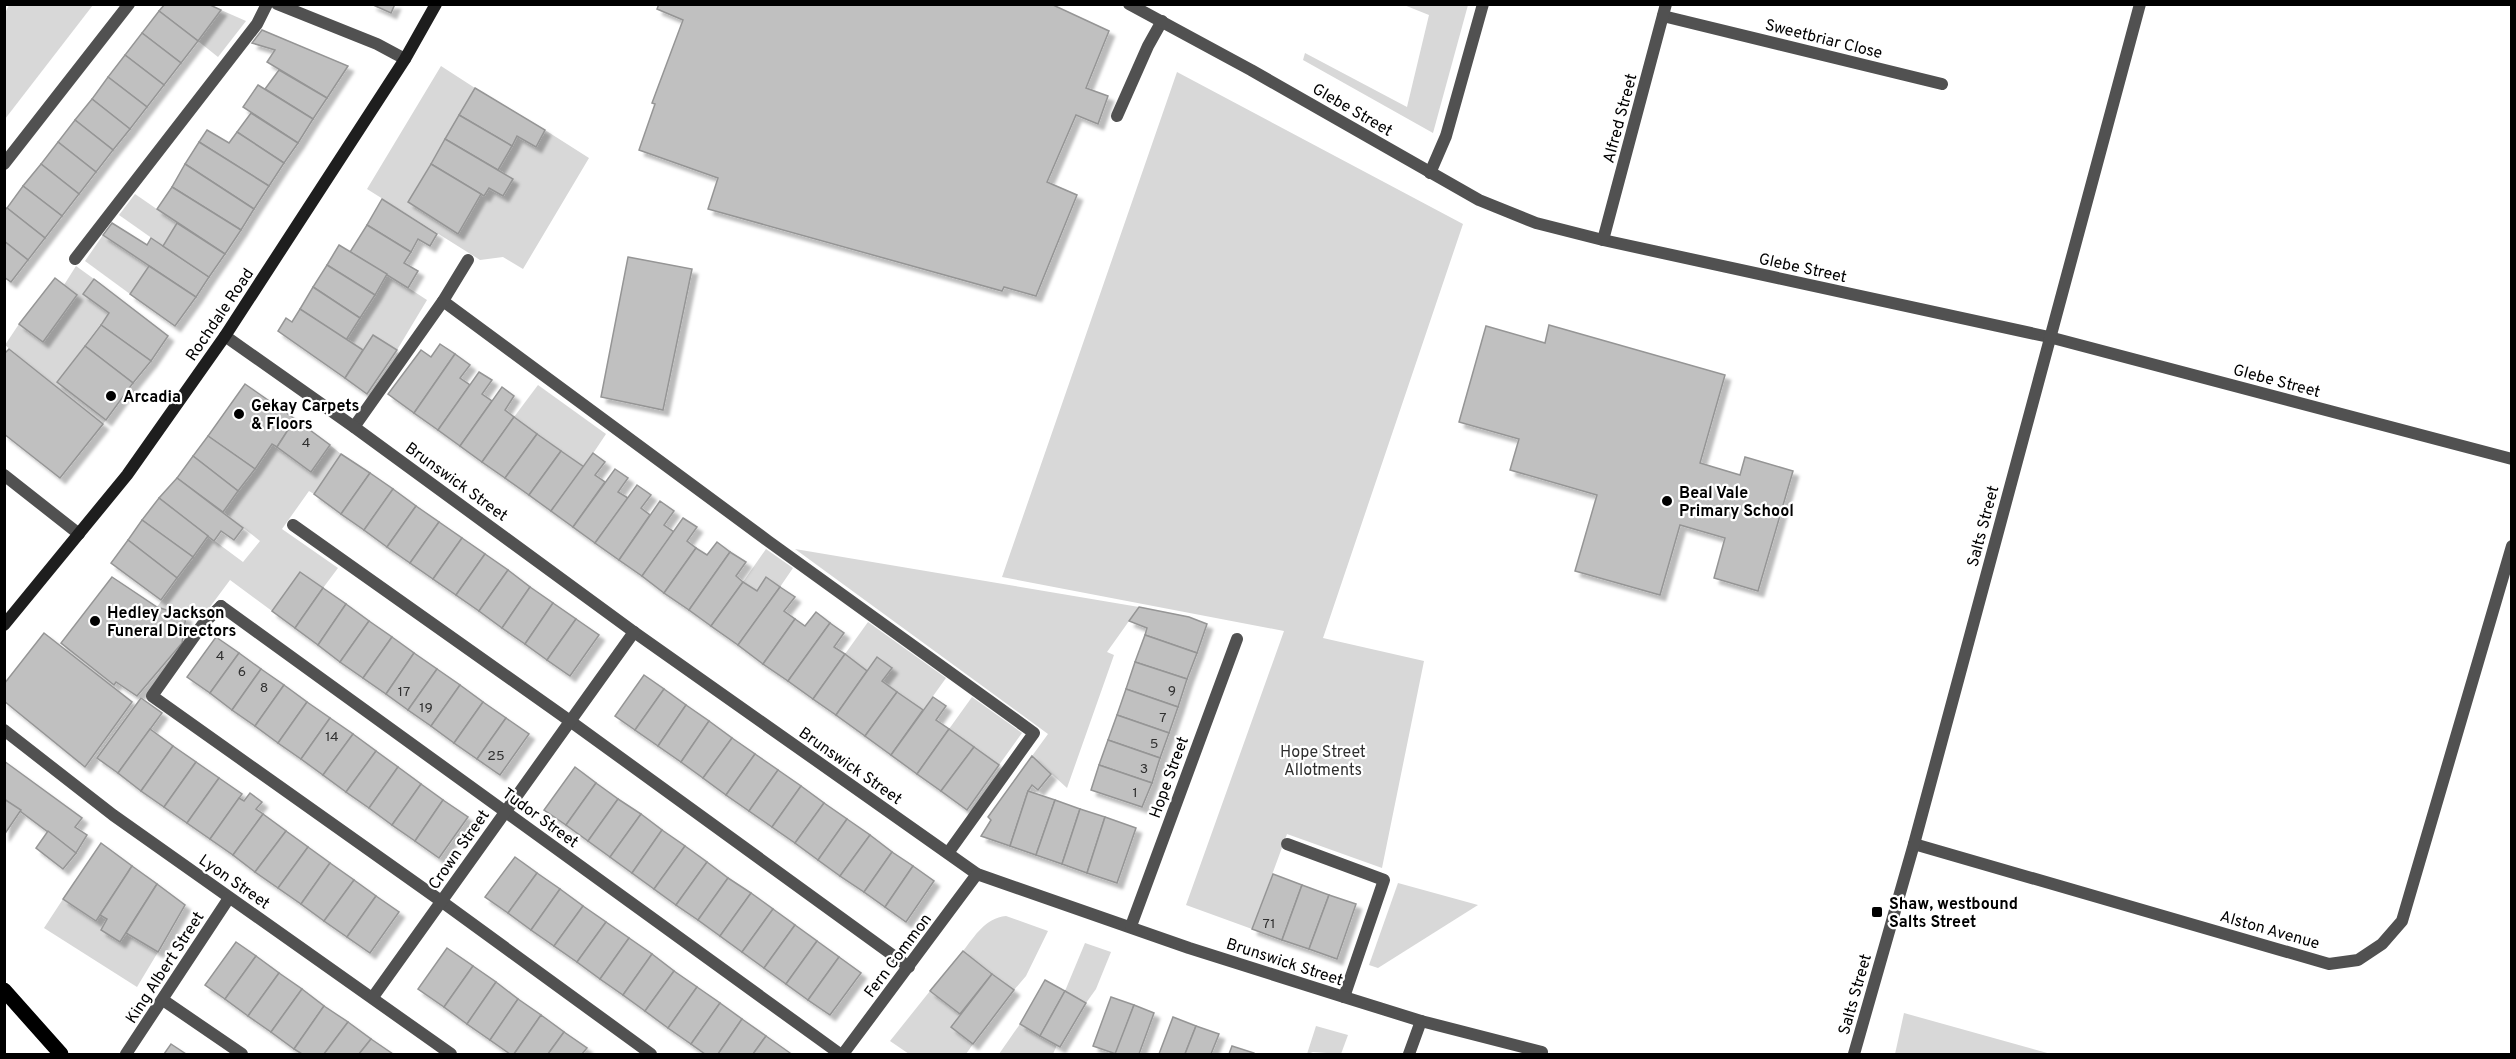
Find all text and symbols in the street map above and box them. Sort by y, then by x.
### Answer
street label: Sweetbriar Close [1763,16,1884,64]
street label: Alfred Street [1599,72,1642,165]
street label: Glebe Street [1308,80,1396,142]
street label: Glebe Street [1757,250,1848,288]
street label: Rochdale Road [182,265,259,365]
street label: Glebe Street [2231,361,2322,403]
place label: Arcadia [123,388,181,408]
marker: Arcadia [104,389,118,403]
place label: Gekay Carpets & Floors [251,397,359,435]
marker: Gekay Carpets & Floors [232,407,246,421]
house number: 4 [302,435,310,452]
street label: Brunswick Street [401,439,511,527]
place label: Beal Vale Primary School [1679,484,1794,522]
street label: Salts Street [1963,484,2004,569]
marker: Beal Vale Primary School [1660,494,1674,508]
place label: Hedley Jackson Funeral Directors [107,604,236,642]
marker: Hedley Jackson Funeral Directors [88,614,102,628]
house number: 4 [216,648,224,665]
house number: 6 [238,664,246,681]
house number: 8 [260,680,268,697]
house number: 9 [1168,683,1176,700]
house number: 17 [398,684,410,701]
house number: 19 [419,700,433,717]
house number: 7 [1159,710,1167,727]
street label: Brunswick Street [794,723,905,810]
house number: 14 [325,729,339,746]
street label: Hope Street [1146,734,1194,821]
house number: 5 [1150,736,1158,753]
park label: Hope Street Allotments [1280,743,1366,781]
house number: 25 [487,748,505,765]
house number: 3 [1140,761,1148,778]
street label: Tudor Street [498,784,582,853]
house number: 1 [1132,785,1138,802]
street label: Crown Street [425,806,495,894]
street label: Lyon Street [194,851,273,914]
place label: Shaw, westbound Salts Street [1889,895,2018,933]
marker: Shaw, westbound Salts Street [1870,905,1884,919]
street label: Alston Avenue [2217,907,2322,955]
street label: King Albert Street [122,908,209,1028]
street label: Fern Common [860,910,937,1002]
house number: 71 [1263,916,1275,933]
street label: Brunswick Street [1223,935,1345,991]
street label: Salts Street [1835,952,1877,1037]

